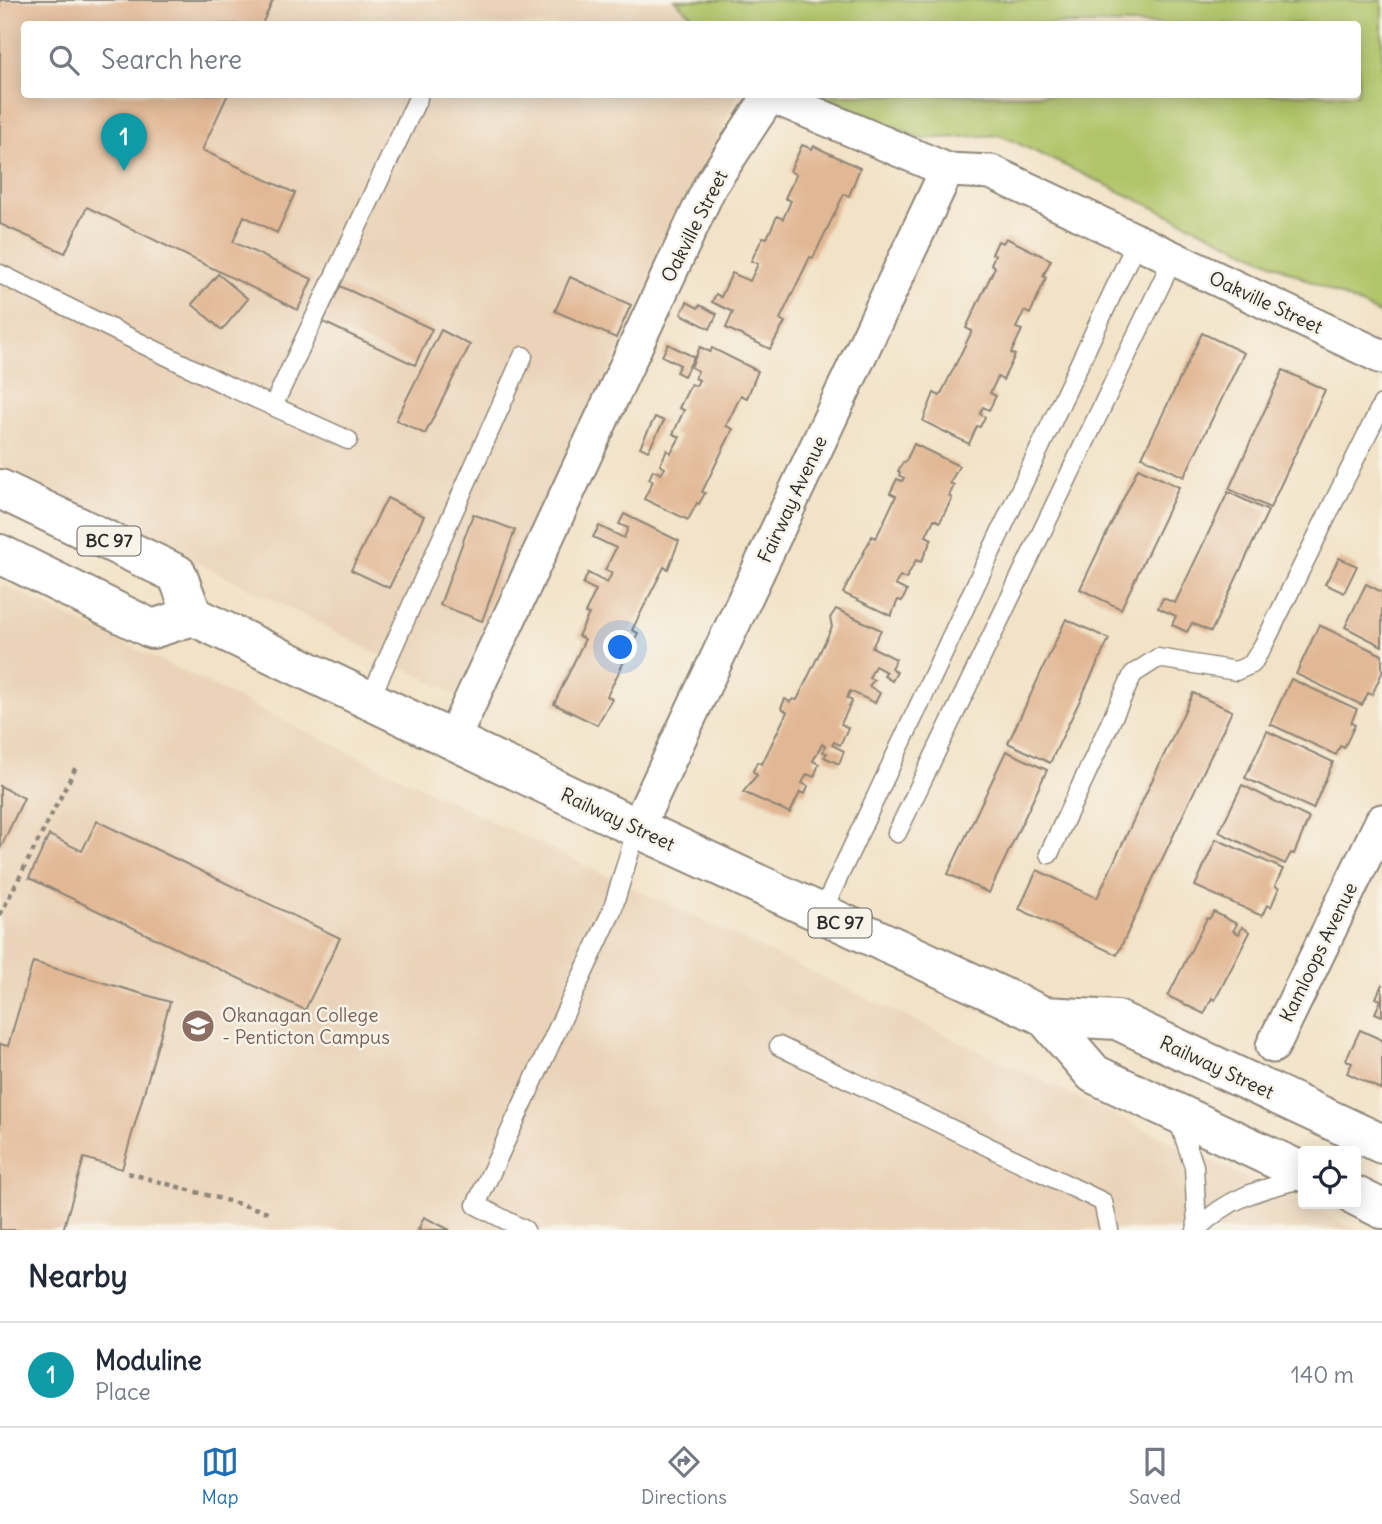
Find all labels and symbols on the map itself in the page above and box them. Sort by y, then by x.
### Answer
pin: 1 [101,113,147,171]
street label: Oakville Street [655,166,733,286]
street label: Oakville Street [1205,265,1327,339]
street label: Fairway Avenue [752,432,832,566]
road number: BC 97 [78,526,140,556]
your location [603,630,637,664]
street label: Railway Street [557,782,679,856]
street label: Kamloops Avenue [1274,878,1362,1026]
road number: BC 97 [808,908,872,938]
place label: Okanagan College - Penticton Campus [222,1003,390,1049]
school or university icon: Okanagan College - Penticton Campus [179,1007,217,1045]
street label: Railway Street [1156,1030,1278,1104]

